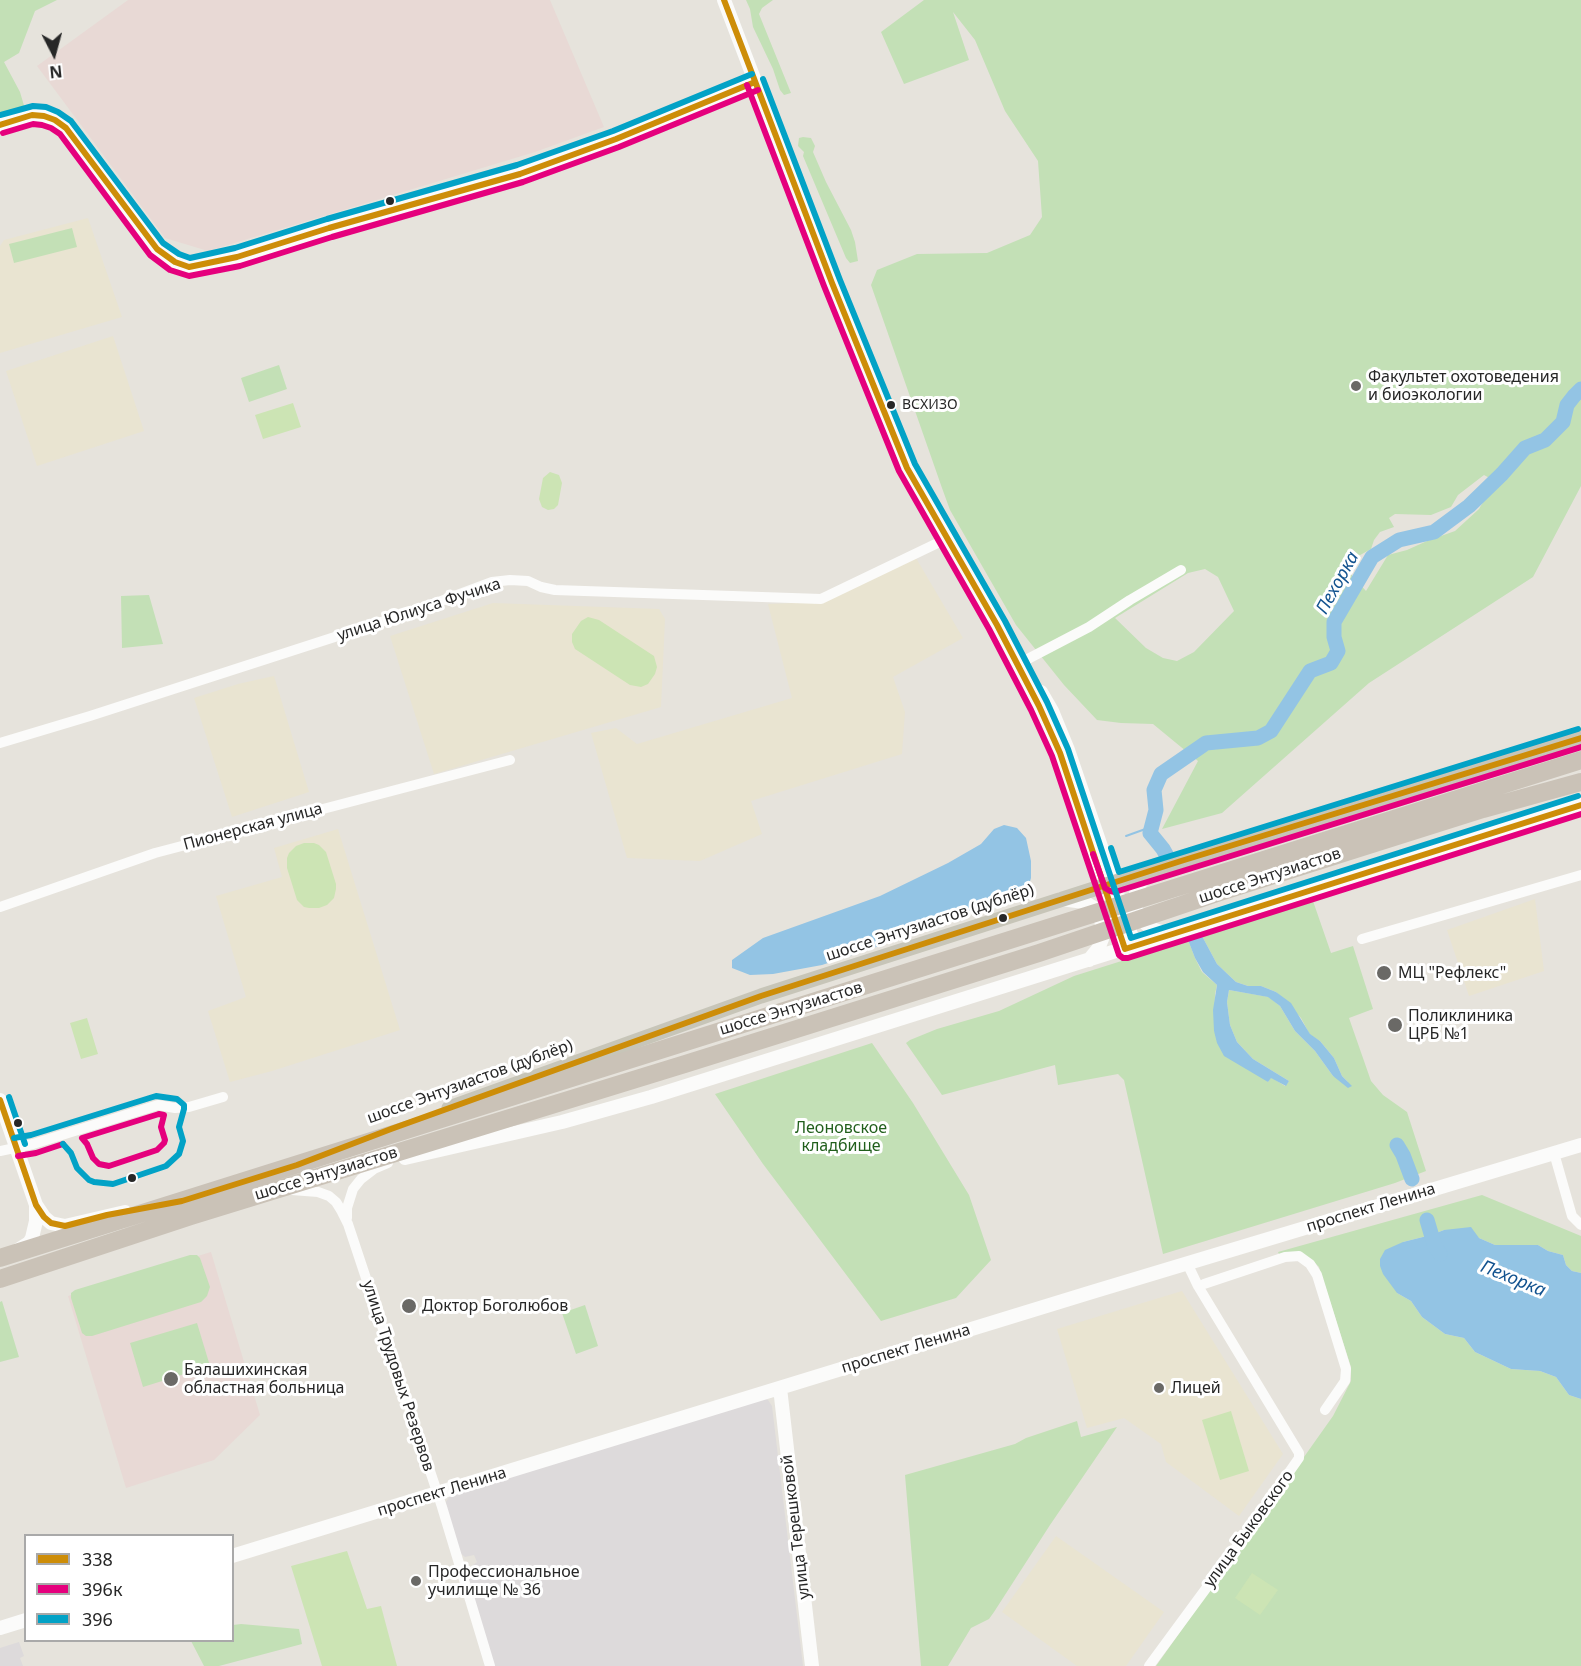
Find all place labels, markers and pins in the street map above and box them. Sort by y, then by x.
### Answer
unlabelled marker [384,195,396,207]
place label: Факультет охотоведения и биоэкологии [1368,367,1559,405]
marker: Факультет охотоведения и биоэкологии [1349,379,1363,393]
place label: ВСХИЗО [902,397,958,413]
marker: ВСХИЗО [885,399,897,411]
unlabelled marker [997,912,1009,924]
place label: МЦ "Рефлекс" [1398,963,1506,983]
marker: МЦ "Рефлекс" [1375,964,1393,982]
place label: Поликлиника ЦРБ №1 [1408,1006,1513,1044]
marker: Поликлиника ЦРБ №1 [1386,1016,1404,1034]
unlabelled marker [12,1117,24,1129]
unlabelled marker [126,1172,138,1184]
place label: Доктор Боголюбов [422,1296,568,1316]
marker: Доктор Боголюбов [400,1297,418,1315]
place label: Балашихинская областная больница [184,1360,344,1398]
marker: Балашихинская областная больница [162,1370,180,1388]
place label: Лицей [1171,1378,1221,1398]
marker: Лицей [1152,1381,1166,1395]
place label: Профессиональное училище № 36 [428,1562,580,1600]
marker: Профессиональное училище № 36 [409,1574,423,1588]

